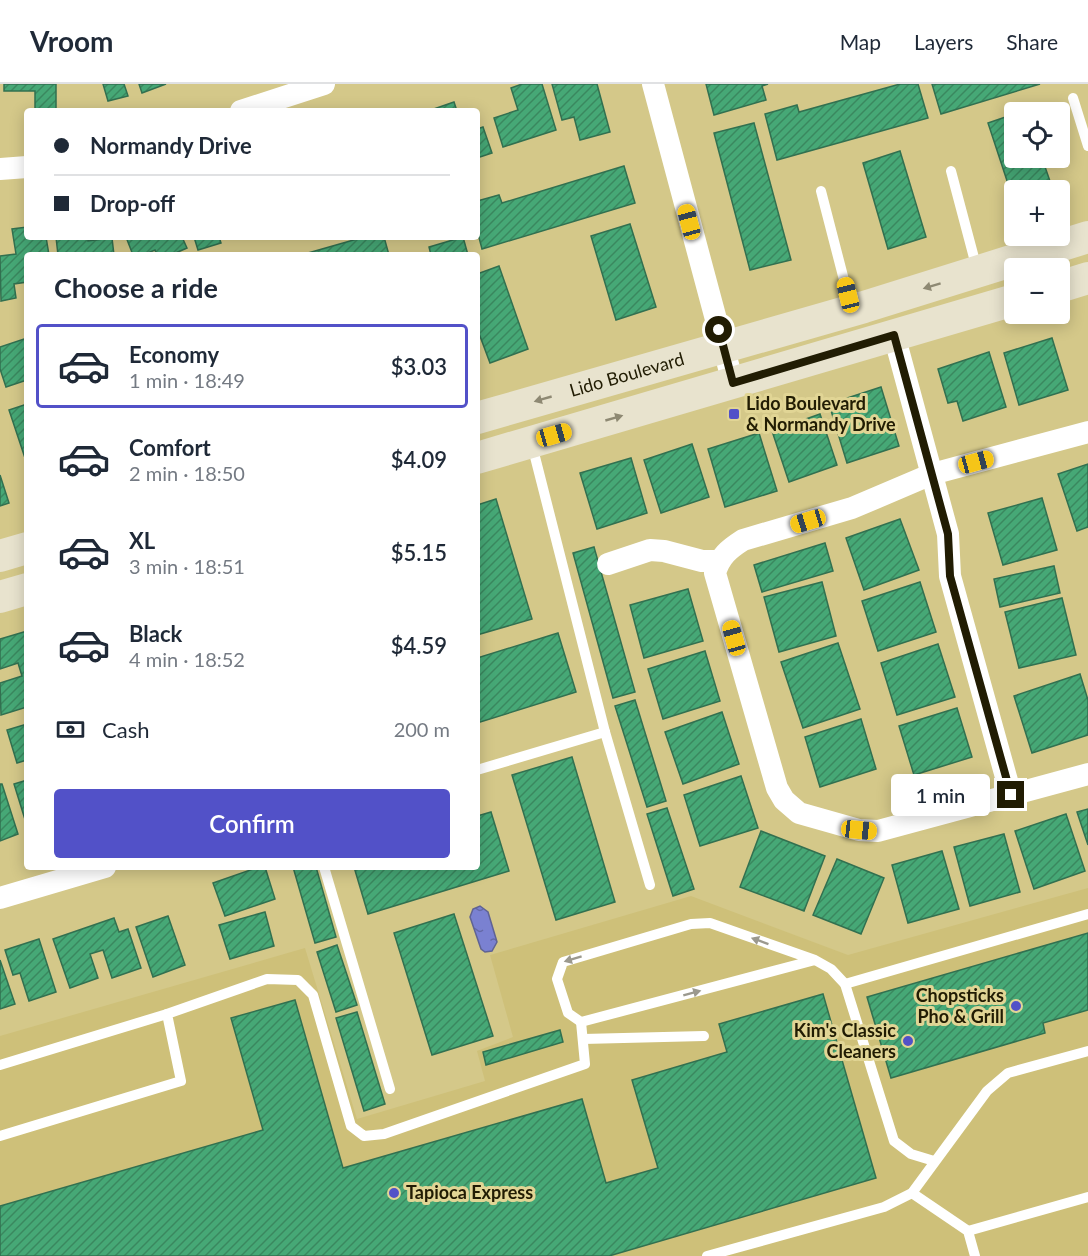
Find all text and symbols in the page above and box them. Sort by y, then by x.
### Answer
text: Vroom [30,24,114,58]
text: Map [840,29,881,54]
text: Layers [914,29,973,54]
text: Share [1006,29,1058,54]
map controls [1004,102,1070,324]
button: locate [1004,102,1070,168]
text: Normandy Drive [90,132,252,159]
button: + [1004,180,1070,246]
text: Drop-off [90,190,175,217]
car [676,202,702,242]
button: − [1004,258,1070,324]
text: Choose a ride [54,271,218,304]
car [835,275,861,315]
one-way arrow [923,282,941,291]
route start [705,316,732,343]
icon: car [57,339,111,393]
text: Economy [129,341,219,368]
street label: Lido Boulevard [567,347,687,401]
text: $3.03 [391,353,447,380]
text: 1 min · 18:49 [129,368,245,392]
place label: Lido Boulevard & Normandy Drive [746,392,896,435]
one-way arrow [534,395,552,404]
marker: Lido Boulevard & Normandy Drive [727,407,741,421]
one-way arrow [605,412,623,422]
car [534,421,574,449]
icon: car [57,432,111,486]
text: Comfort [129,434,211,461]
text: $4.09 [391,446,447,473]
car [956,449,996,475]
text: 2 min · 18:50 [129,461,245,485]
car [788,507,828,535]
icon: car [57,525,111,579]
text: XL [129,527,155,554]
text: $5.15 [391,539,447,566]
text: 3 min · 18:51 [129,554,245,578]
icon: car [57,618,111,672]
car [720,618,748,658]
text: Black [129,620,182,647]
text: $4.59 [391,632,447,659]
text: 4 min · 18:52 [129,647,245,671]
icon: cash [54,713,87,746]
text: Cash [102,716,149,743]
text: 200 m [394,717,450,741]
callout: 1 min [891,774,990,816]
route end [997,781,1024,808]
text: 1 min [916,783,965,807]
button: Confirm [54,789,450,858]
car [840,819,878,841]
one-way arrow [751,935,769,945]
one-way arrow [564,955,582,964]
place label: Chopsticks Pho & Grill [916,984,1004,1027]
one-way arrow [683,988,701,997]
marker: Chopsticks Pho & Grill [1009,999,1023,1013]
place label: Kim's Classic Cleaners [794,1019,896,1062]
marker: Kim's Classic Cleaners [901,1034,915,1048]
place label: Tapioca Express [406,1181,533,1203]
marker: Tapioca Express [387,1186,401,1200]

